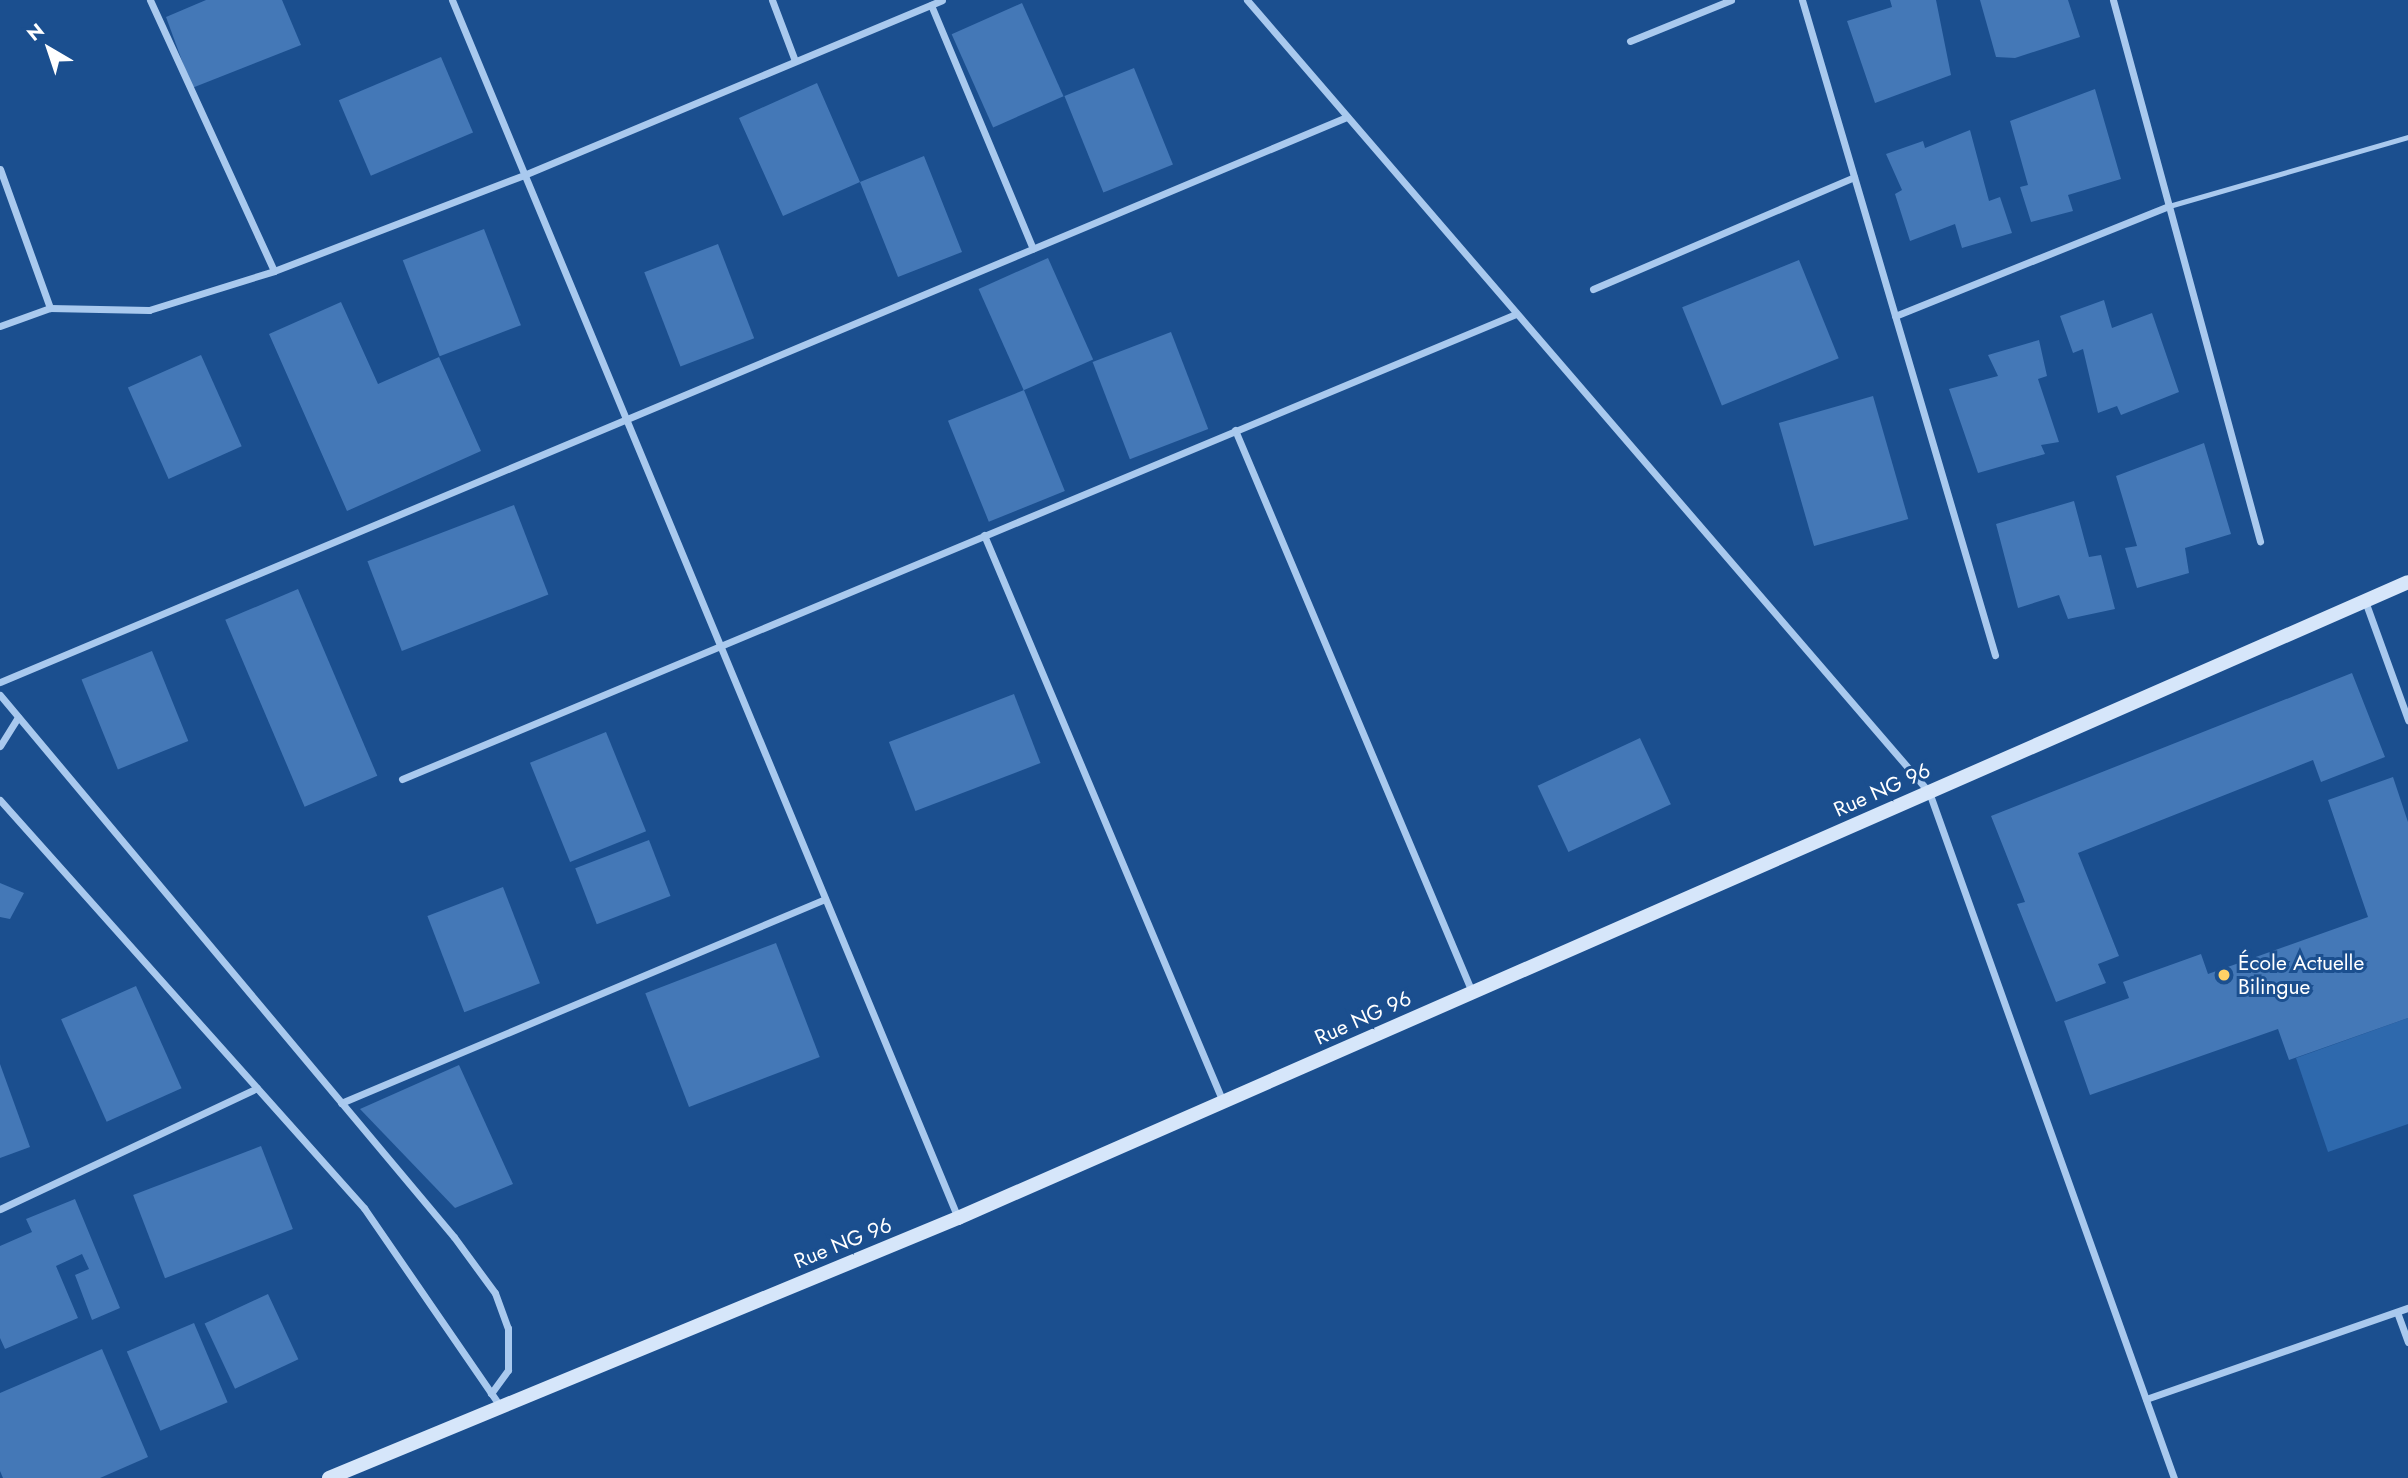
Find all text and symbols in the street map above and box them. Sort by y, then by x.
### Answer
north arrow [14,14,84,84]
text: N [21,17,50,48]
street label: Rue NG 96 [1830,758,1934,822]
place label: École Actuelle Bilingue [2238,950,2364,1000]
marker: École Actuelle Bilingue [2216,967,2232,983]
street label: Rue NG 96 [1311,986,1415,1050]
street label: Rue NG 96 [791,1212,895,1274]

